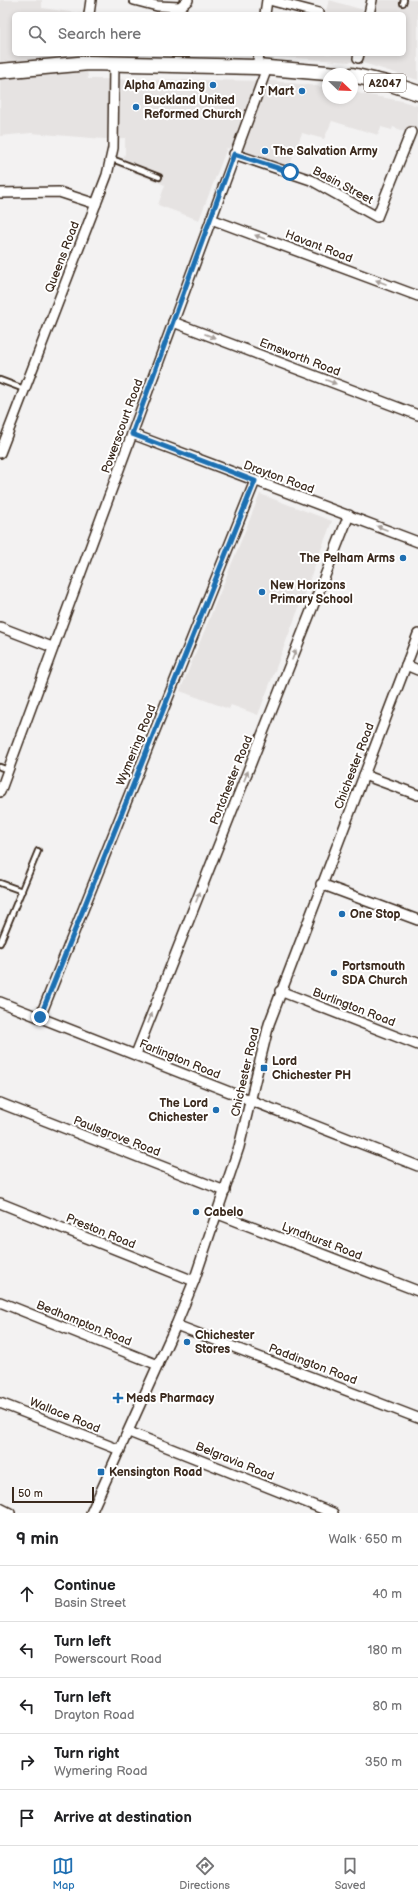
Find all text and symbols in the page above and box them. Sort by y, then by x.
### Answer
search box [12,12,406,56]
icon: search [26,23,48,45]
text: Search here [58,25,141,44]
north arrow [322,68,358,104]
road number: A2047 [364,74,406,92]
place label: Alpha Amazing [124,78,205,93]
marker: Alpha Amazing [208,80,218,90]
place label: J Mart [258,84,294,99]
marker: J Mart [297,86,307,96]
place label: Buckland United Reformed Church [144,93,242,122]
marker: Buckland United Reformed Church [131,102,141,112]
place label: The Salvation Army [273,144,378,159]
marker: The Salvation Army [260,146,270,156]
route start [281,163,299,181]
street label: Basin Street [310,163,376,208]
street label: Queens Road [42,219,83,295]
street label: Havant Road [283,227,355,266]
one-way arrow [253,233,265,239]
one-way arrow [375,279,387,285]
one-way arrow [204,333,216,339]
street label: Emsworth Road [257,335,343,380]
street label: Powerscourt Road [98,377,147,475]
one-way arrow [326,379,338,385]
street label: Drayton Road [241,458,316,497]
one-way arrow [375,524,387,530]
place label: The Pelham Arms [300,551,395,566]
marker: The Pelham Arms [398,553,408,563]
place label: New Horizons Primary School [270,578,353,607]
marker: New Horizons Primary School [257,587,267,597]
one-way arrow [291,649,297,661]
street label: Wymering Road [113,702,160,788]
street label: Chichester Road [331,721,378,811]
street label: Portchester Road [207,733,256,827]
one-way arrow [243,770,249,782]
one-way arrow [195,892,201,903]
place label: One Stop [350,907,401,922]
marker: One Stop [337,909,347,919]
place label: Portsmouth SDA Church [342,959,408,988]
marker: Portsmouth SDA Church [329,968,339,978]
street label: Burlington Road [310,985,398,1030]
route end [31,1008,49,1026]
one-way arrow [148,1012,154,1024]
street label: Chichester Road [228,1026,263,1118]
street label: Farlington Road [137,1036,223,1083]
place label: Lord Chichester PH [272,1054,351,1083]
marker: Lord Chichester PH [259,1063,269,1073]
place label: The Lord Chichester [149,1096,208,1125]
marker: The Lord Chichester [211,1105,221,1115]
street label: Paulsgrove Road [71,1113,163,1160]
place label: Cabelo [204,1205,243,1220]
marker: Cabelo [191,1207,201,1217]
street label: Preston Road [64,1211,138,1252]
street label: Lyndhurst Road [279,1219,364,1264]
street label: Bedhampton Road [34,1297,134,1349]
place label: Chichester Stores [195,1328,255,1357]
marker: Chichester Stores [182,1337,192,1347]
street label: Paddington Road [267,1341,359,1388]
place label: Meds Pharmacy [126,1391,215,1406]
marker: Meds Pharmacy [113,1393,123,1403]
street label: Wallace Road [27,1394,102,1436]
street label: Belgravia Road [193,1439,276,1484]
place label: Kensington Road [109,1465,202,1480]
marker: Kensington Road [96,1467,106,1477]
scale bar [12,1485,94,1504]
text: 50 m [18,1487,43,1500]
text: 9 min [16,1529,59,1549]
text: Walk · 650 m [328,1531,402,1547]
text: Continue [54,1576,116,1595]
icon: ahead [16,1583,38,1605]
text: 40 m [372,1586,402,1602]
text: Basin Street [54,1595,126,1611]
text: Turn left [54,1632,111,1651]
icon: left [16,1639,38,1661]
text: 180 m [367,1642,402,1658]
text: Powerscourt Road [54,1651,162,1667]
text: Turn left [54,1688,111,1707]
icon: left [16,1695,38,1717]
text: 80 m [373,1698,402,1714]
text: Drayton Road [54,1707,134,1723]
text: Turn right [54,1744,119,1763]
icon: right [16,1751,38,1773]
text: 350 m [365,1754,402,1770]
text: Wymering Road [54,1763,148,1779]
icon: arrive [16,1807,38,1829]
text: Arrive at destination [54,1808,192,1827]
tab: Map [52,1855,75,1892]
tab: Directions [179,1855,230,1892]
tab: Saved [335,1855,366,1892]

